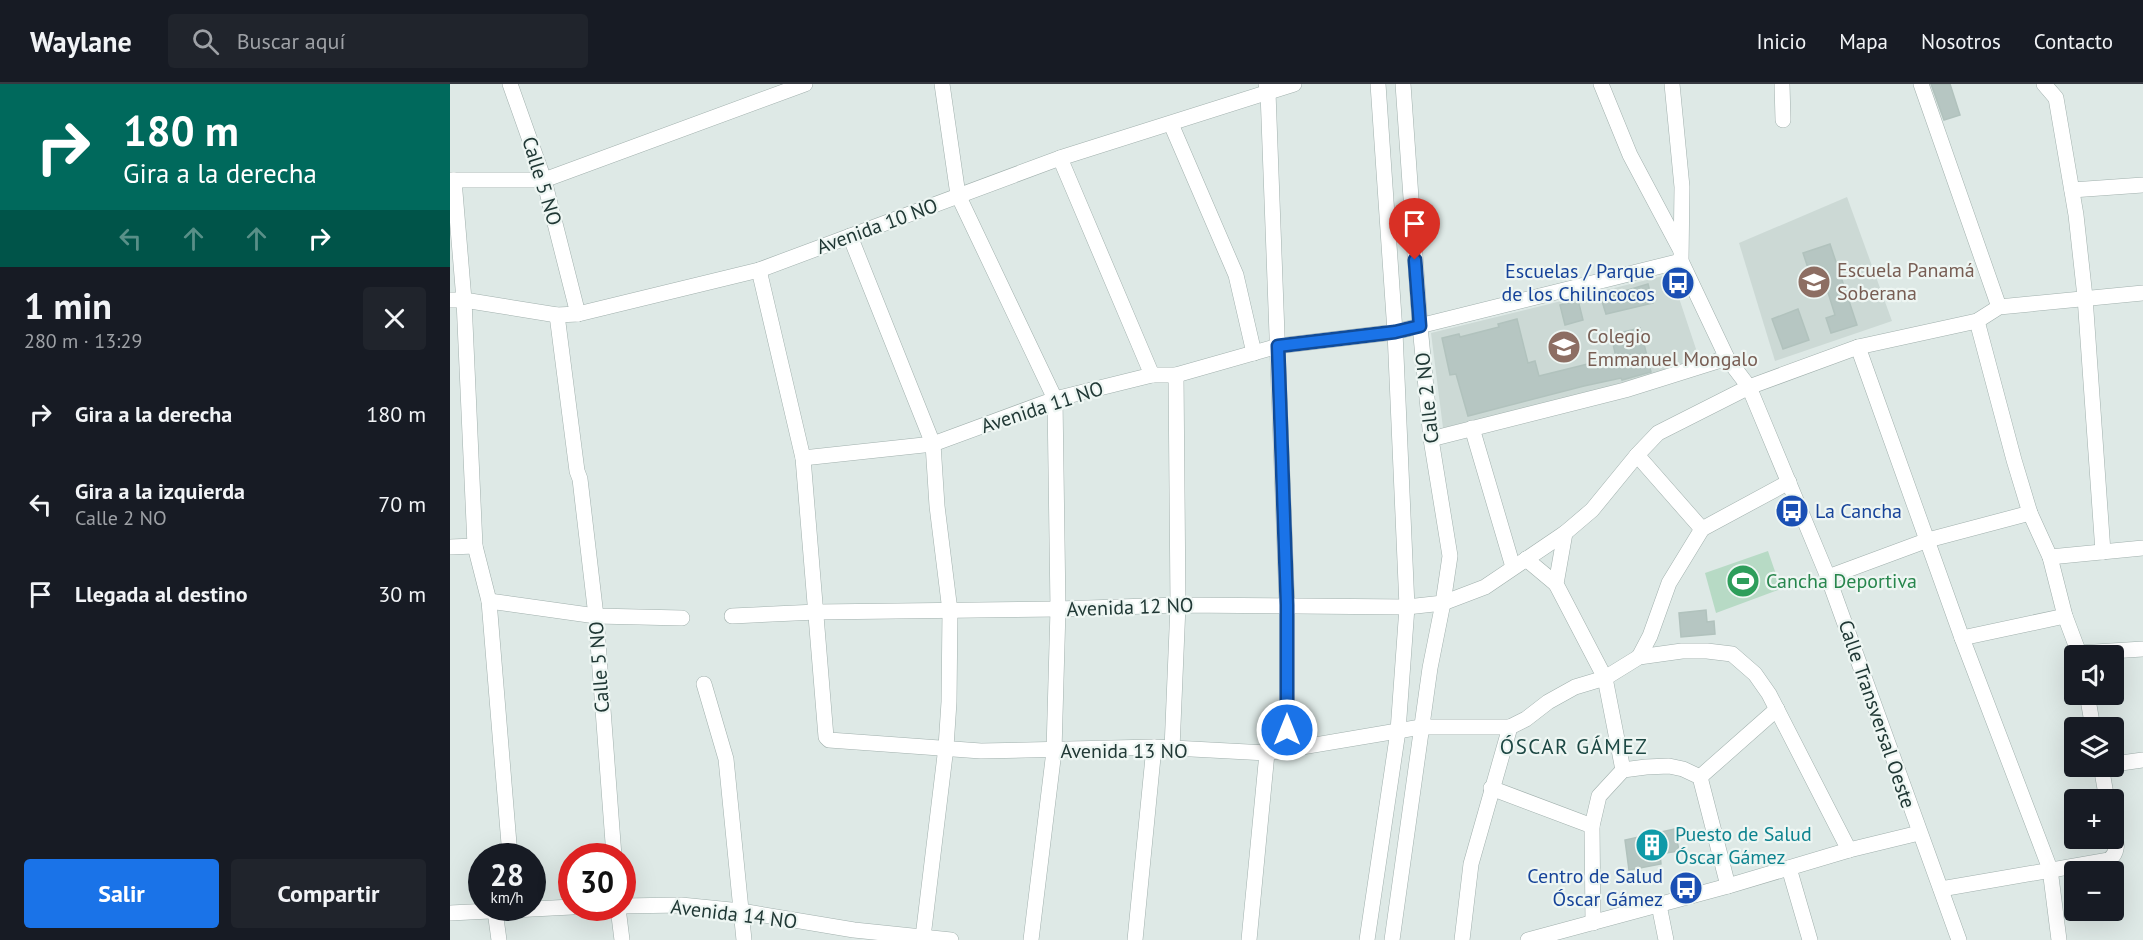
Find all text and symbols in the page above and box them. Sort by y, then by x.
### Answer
search box [168,14,588,68]
text: Waylane [30,23,132,60]
icon: search [189,25,222,58]
text: Buscar aquí [237,27,345,55]
text: Inicio [1757,28,1806,55]
text: Mapa [1839,28,1888,55]
text: Nosotros [1921,28,2001,55]
text: Contacto [2034,28,2113,55]
text: 180 m [123,103,239,158]
icon: right [24,108,102,186]
street label: Calle 5 NO [516,133,568,229]
text: Gira a la derecha [123,156,317,190]
street label: Avenida 10 NO [813,192,941,260]
pin [1389,198,1440,260]
icon: arrive [1398,207,1431,240]
icon: left [114,222,147,255]
icon: ahead [177,222,210,255]
icon: ahead [240,222,273,255]
icon: right [303,222,336,255]
place label: Escuela Panamá Soberana [1837,257,1975,306]
place label: Escuelas / Parque de los Chilincocos [1502,258,1655,307]
school or university icon: Escuela Panamá Soberana [1796,264,1832,300]
bus stop icon: Escuelas / Parque de los Chilincocos [1660,265,1696,301]
text: 1 min [24,282,112,329]
button: close [363,287,426,350]
place label: Colegio Emmanuel Mongalo [1587,323,1758,372]
text: 280 m · 13:29 [24,328,142,354]
school or university icon: Colegio Emmanuel Mongalo [1546,329,1582,365]
street label: Calle 2 NO [1409,351,1445,445]
street label: Avenida 11 NO [978,375,1106,439]
icon: right [24,398,57,431]
text: Gira a la derecha [75,400,232,428]
text: 180 m [366,400,426,428]
text: Gira a la izquierda [75,477,245,505]
icon: left [24,488,57,521]
text: 70 m [378,490,426,518]
bus stop icon: La Cancha [1774,493,1810,529]
place label: La Cancha [1815,498,1902,524]
text: Calle 2 NO [75,505,167,531]
sports icon: Cancha Deportiva [1725,563,1761,599]
place label: Cancha Deportiva [1766,568,1917,594]
icon: arrive [24,578,57,611]
text: Llegada al destino [75,580,248,608]
text: 30 m [378,580,426,608]
street label: Avenida 12 NO [1066,592,1194,622]
street label: Calle Transversal Oeste [1833,616,1921,812]
street label: Calle 5 NO [583,620,615,714]
map controls [2064,645,2124,921]
button: sound [2064,645,2124,705]
position arrow [1255,698,1319,762]
button: layers [2064,717,2124,777]
district label: ÓSCAR GÁMEZ [1500,733,1648,760]
street label: Avenida 13 NO [1060,738,1188,764]
button: + [2064,789,2124,849]
place label: Puesto de Salud Óscar Gámez [1675,821,1812,870]
building icon: Puesto de Salud Óscar Gámez [1634,827,1670,863]
speed limit sign: 30 [558,843,636,921]
text: 28 [490,855,524,894]
button: Salir [24,859,219,928]
button: Compartir [231,859,426,928]
button: − [2064,861,2124,921]
place label: Centro de Salud Óscar Gámez [1527,863,1663,912]
bus stop icon: Centro de Salud Óscar Gámez [1668,870,1704,906]
text: km/h [491,888,523,907]
street label: Avenida 14 NO [669,893,799,935]

